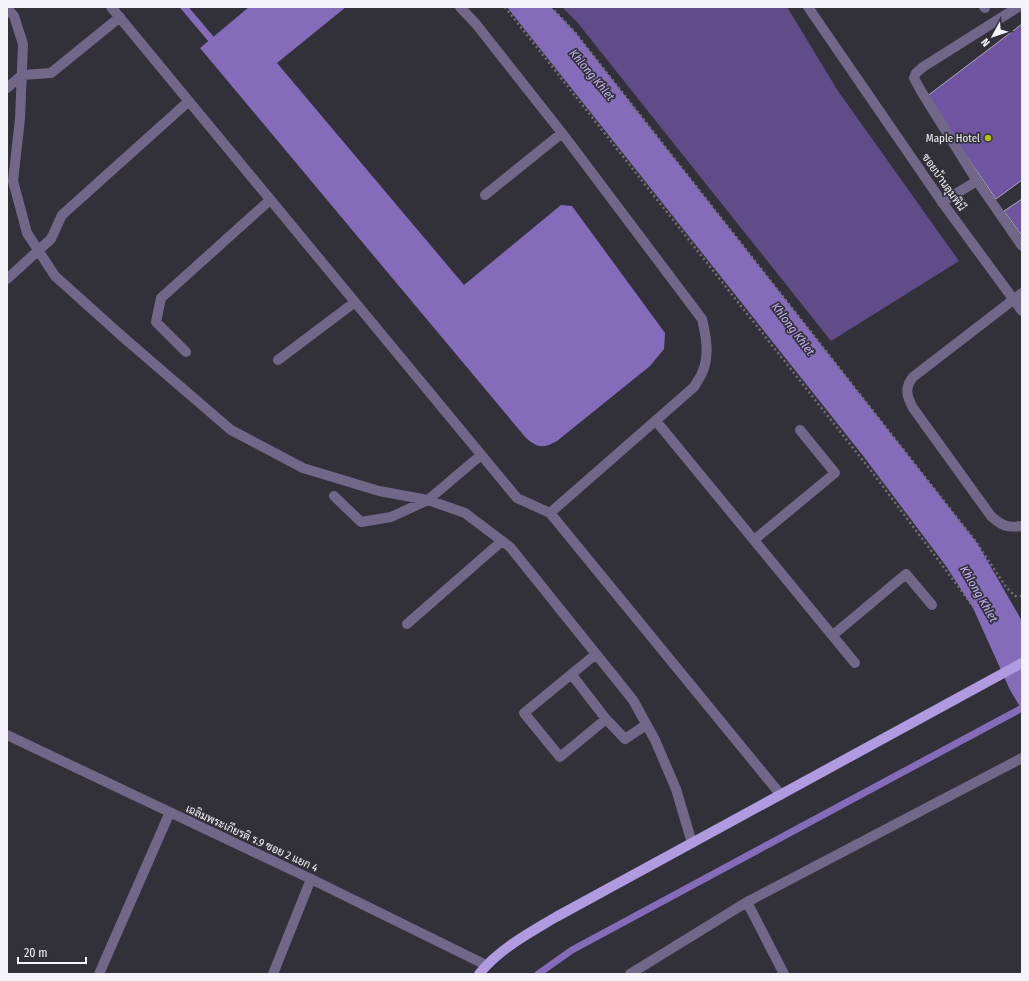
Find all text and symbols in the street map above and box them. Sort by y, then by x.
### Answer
north arrow [973,16,1013,56]
text: N [979,35,993,49]
water label: Khlong Khlet [567,47,618,104]
place label: Maple Hotel [926,132,980,145]
marker: Maple Hotel [983,133,993,143]
street label: ซอยบ้านลุมพินี [917,150,970,215]
water label: Khlong Khlet [769,300,817,358]
water label: Khlong Khlet [957,563,1001,625]
street label: เฉลิมพระเกียรติ ร.9 ซอย 2 แยก 4 [184,800,321,875]
scale bar [18,939,86,965]
text: 20 m [24,946,48,960]

